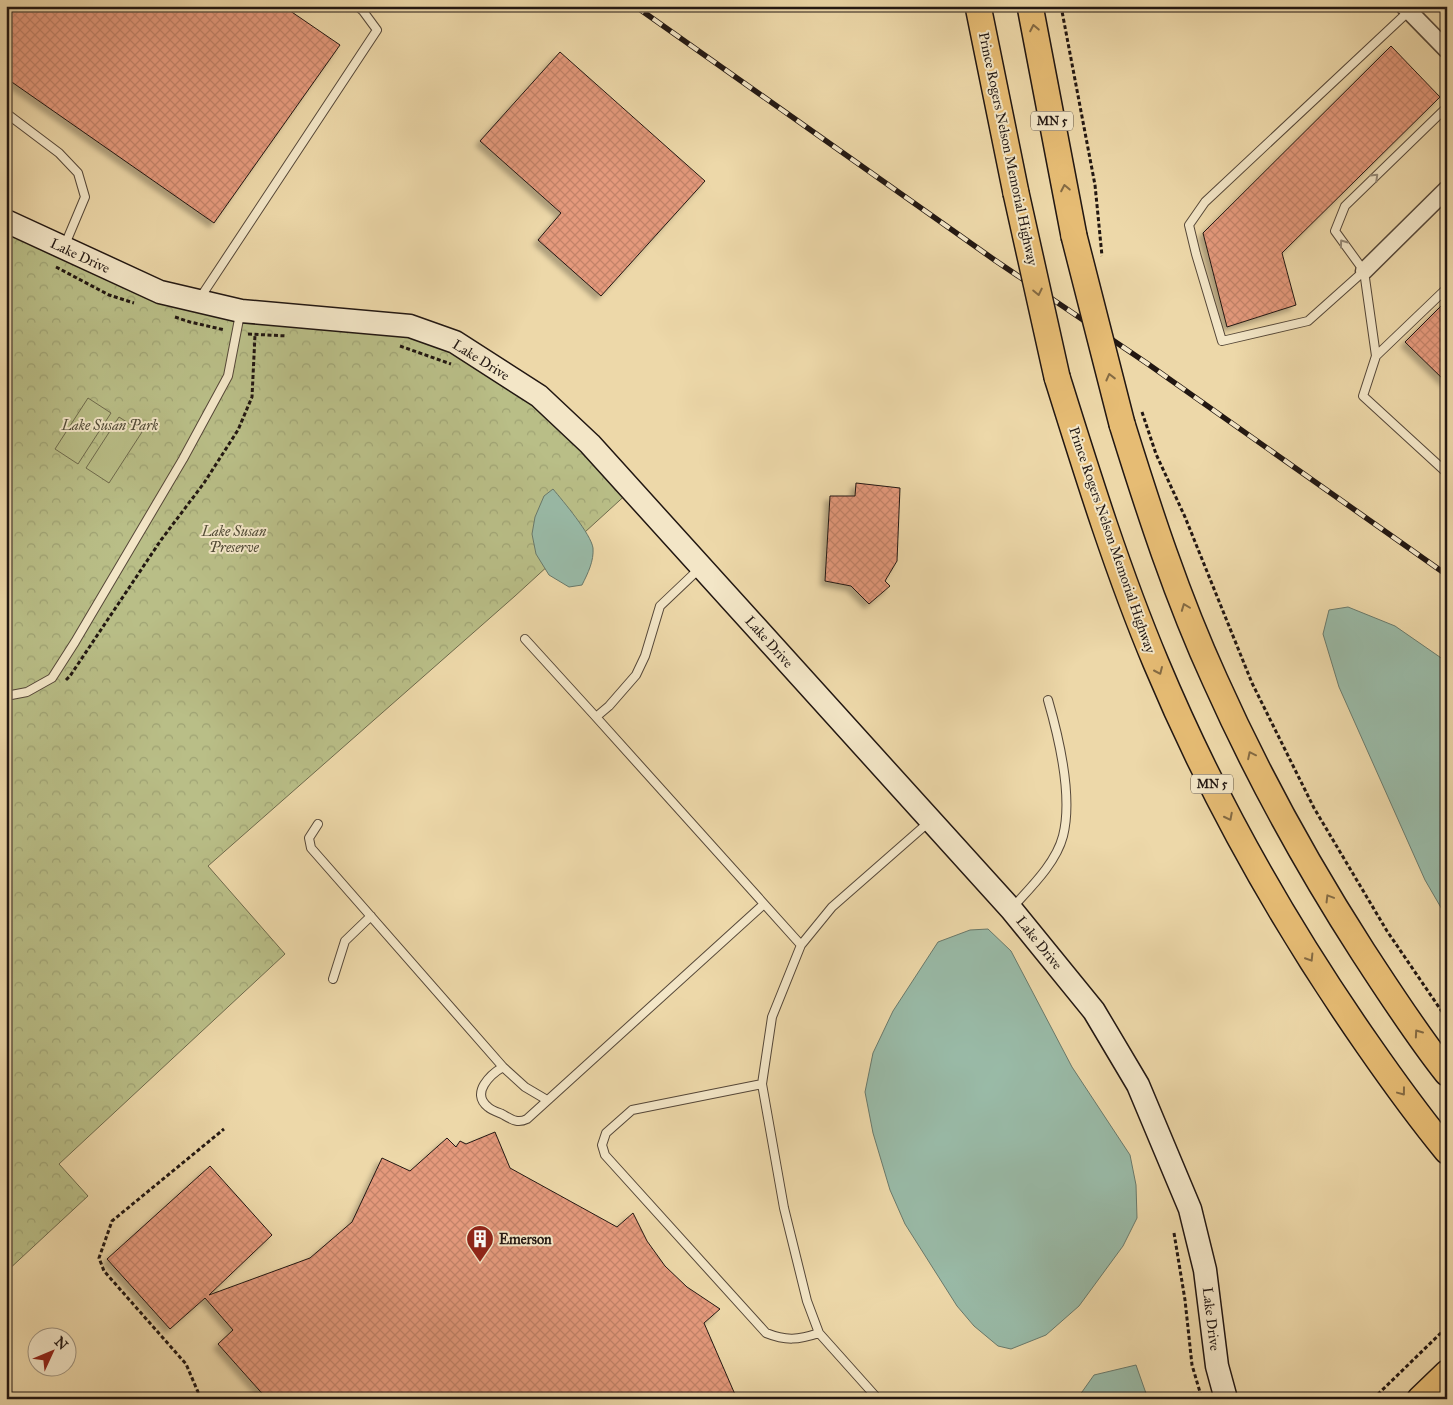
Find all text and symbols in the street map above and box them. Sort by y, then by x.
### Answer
one-way arrow [1030,24,1040,32]
street label: Prince Rogers Nelson Memorial Highway [975,31,1041,268]
road number: MN 5 [1031,112,1073,130]
one-way arrow [1369,174,1378,183]
one-way arrow [1060,183,1070,192]
street label: Lake Drive [47,235,113,277]
one-way arrow [1341,240,1349,249]
one-way arrow [1032,288,1043,297]
street label: Lake Drive [449,336,513,384]
one-way arrow [1105,373,1116,382]
park label: Lake Susan Park [61,417,159,434]
street label: Prince Rogers Nelson Memorial Highway [1065,425,1159,656]
park label: Lake Susan Preserve [201,523,267,556]
one-way arrow [1181,603,1191,612]
street label: Lake Drive [741,613,797,672]
one-way arrow [1153,666,1164,675]
one-way arrow [1247,751,1257,760]
road number: MN 5 [1191,774,1233,794]
one-way arrow [1223,812,1233,821]
one-way arrow [1326,894,1336,903]
street label: Lake Drive [1012,913,1066,973]
one-way arrow [1304,953,1314,962]
one-way arrow [1415,1030,1424,1039]
one-way arrow [1396,1086,1405,1096]
building icon: Emerson [465,1224,495,1263]
place label: Emerson [499,1231,552,1248]
street label: Lake Drive [1199,1286,1223,1352]
north arrow [28,1328,78,1378]
text: N [51,1333,71,1354]

